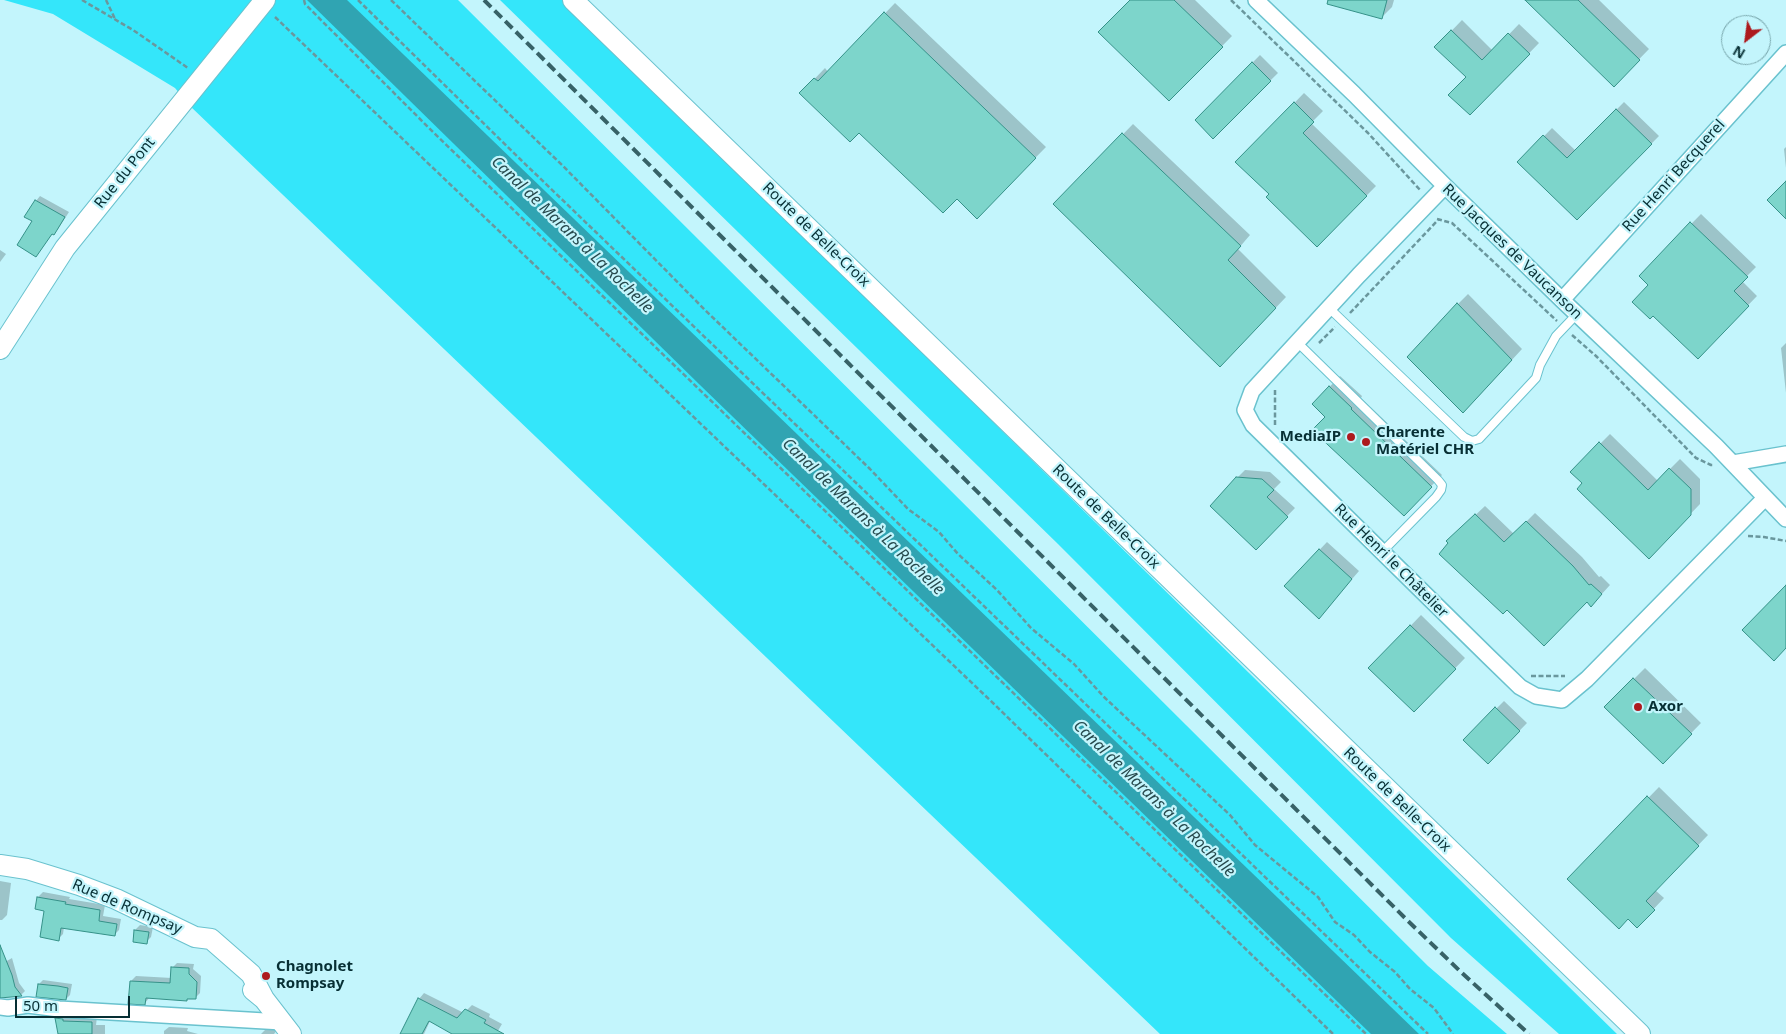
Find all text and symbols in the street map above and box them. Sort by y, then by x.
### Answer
north arrow [1721,15,1771,65]
text: N [1729,41,1748,64]
street label: Rue Henri Becquerel [1619,116,1729,236]
street label: Rue du Pont [91,134,159,212]
water label: Canal de Marans à La Rochelle [487,153,657,317]
street label: Route de Belle-Croix [758,179,874,291]
street label: Rue Jacques de Vaucanson [1438,181,1586,323]
place label: Charente Matériel CHR [1376,424,1474,459]
place label: MediaIP [1280,428,1341,446]
marker: MediaIP [1345,431,1357,443]
water label: Canal de Marans à La Rochelle [778,435,948,599]
marker: Charente Matériel CHR [1360,436,1372,448]
street label: Route de Belle-Croix [1048,461,1164,573]
street label: Rue Henri le Châtelier [1330,500,1452,622]
place label: Axor [1648,698,1683,716]
marker: Axor [1632,701,1644,713]
water label: Canal de Marans à La Rochelle [1069,717,1239,881]
street label: Route de Belle-Croix [1339,744,1455,856]
street label: Rue de Rompsay [69,876,185,938]
place label: Chagnolet Rompsay [276,958,353,993]
marker: Chagnolet Rompsay [260,970,272,982]
scale bar [18,986,132,1018]
text: 50 m [23,995,58,1015]

